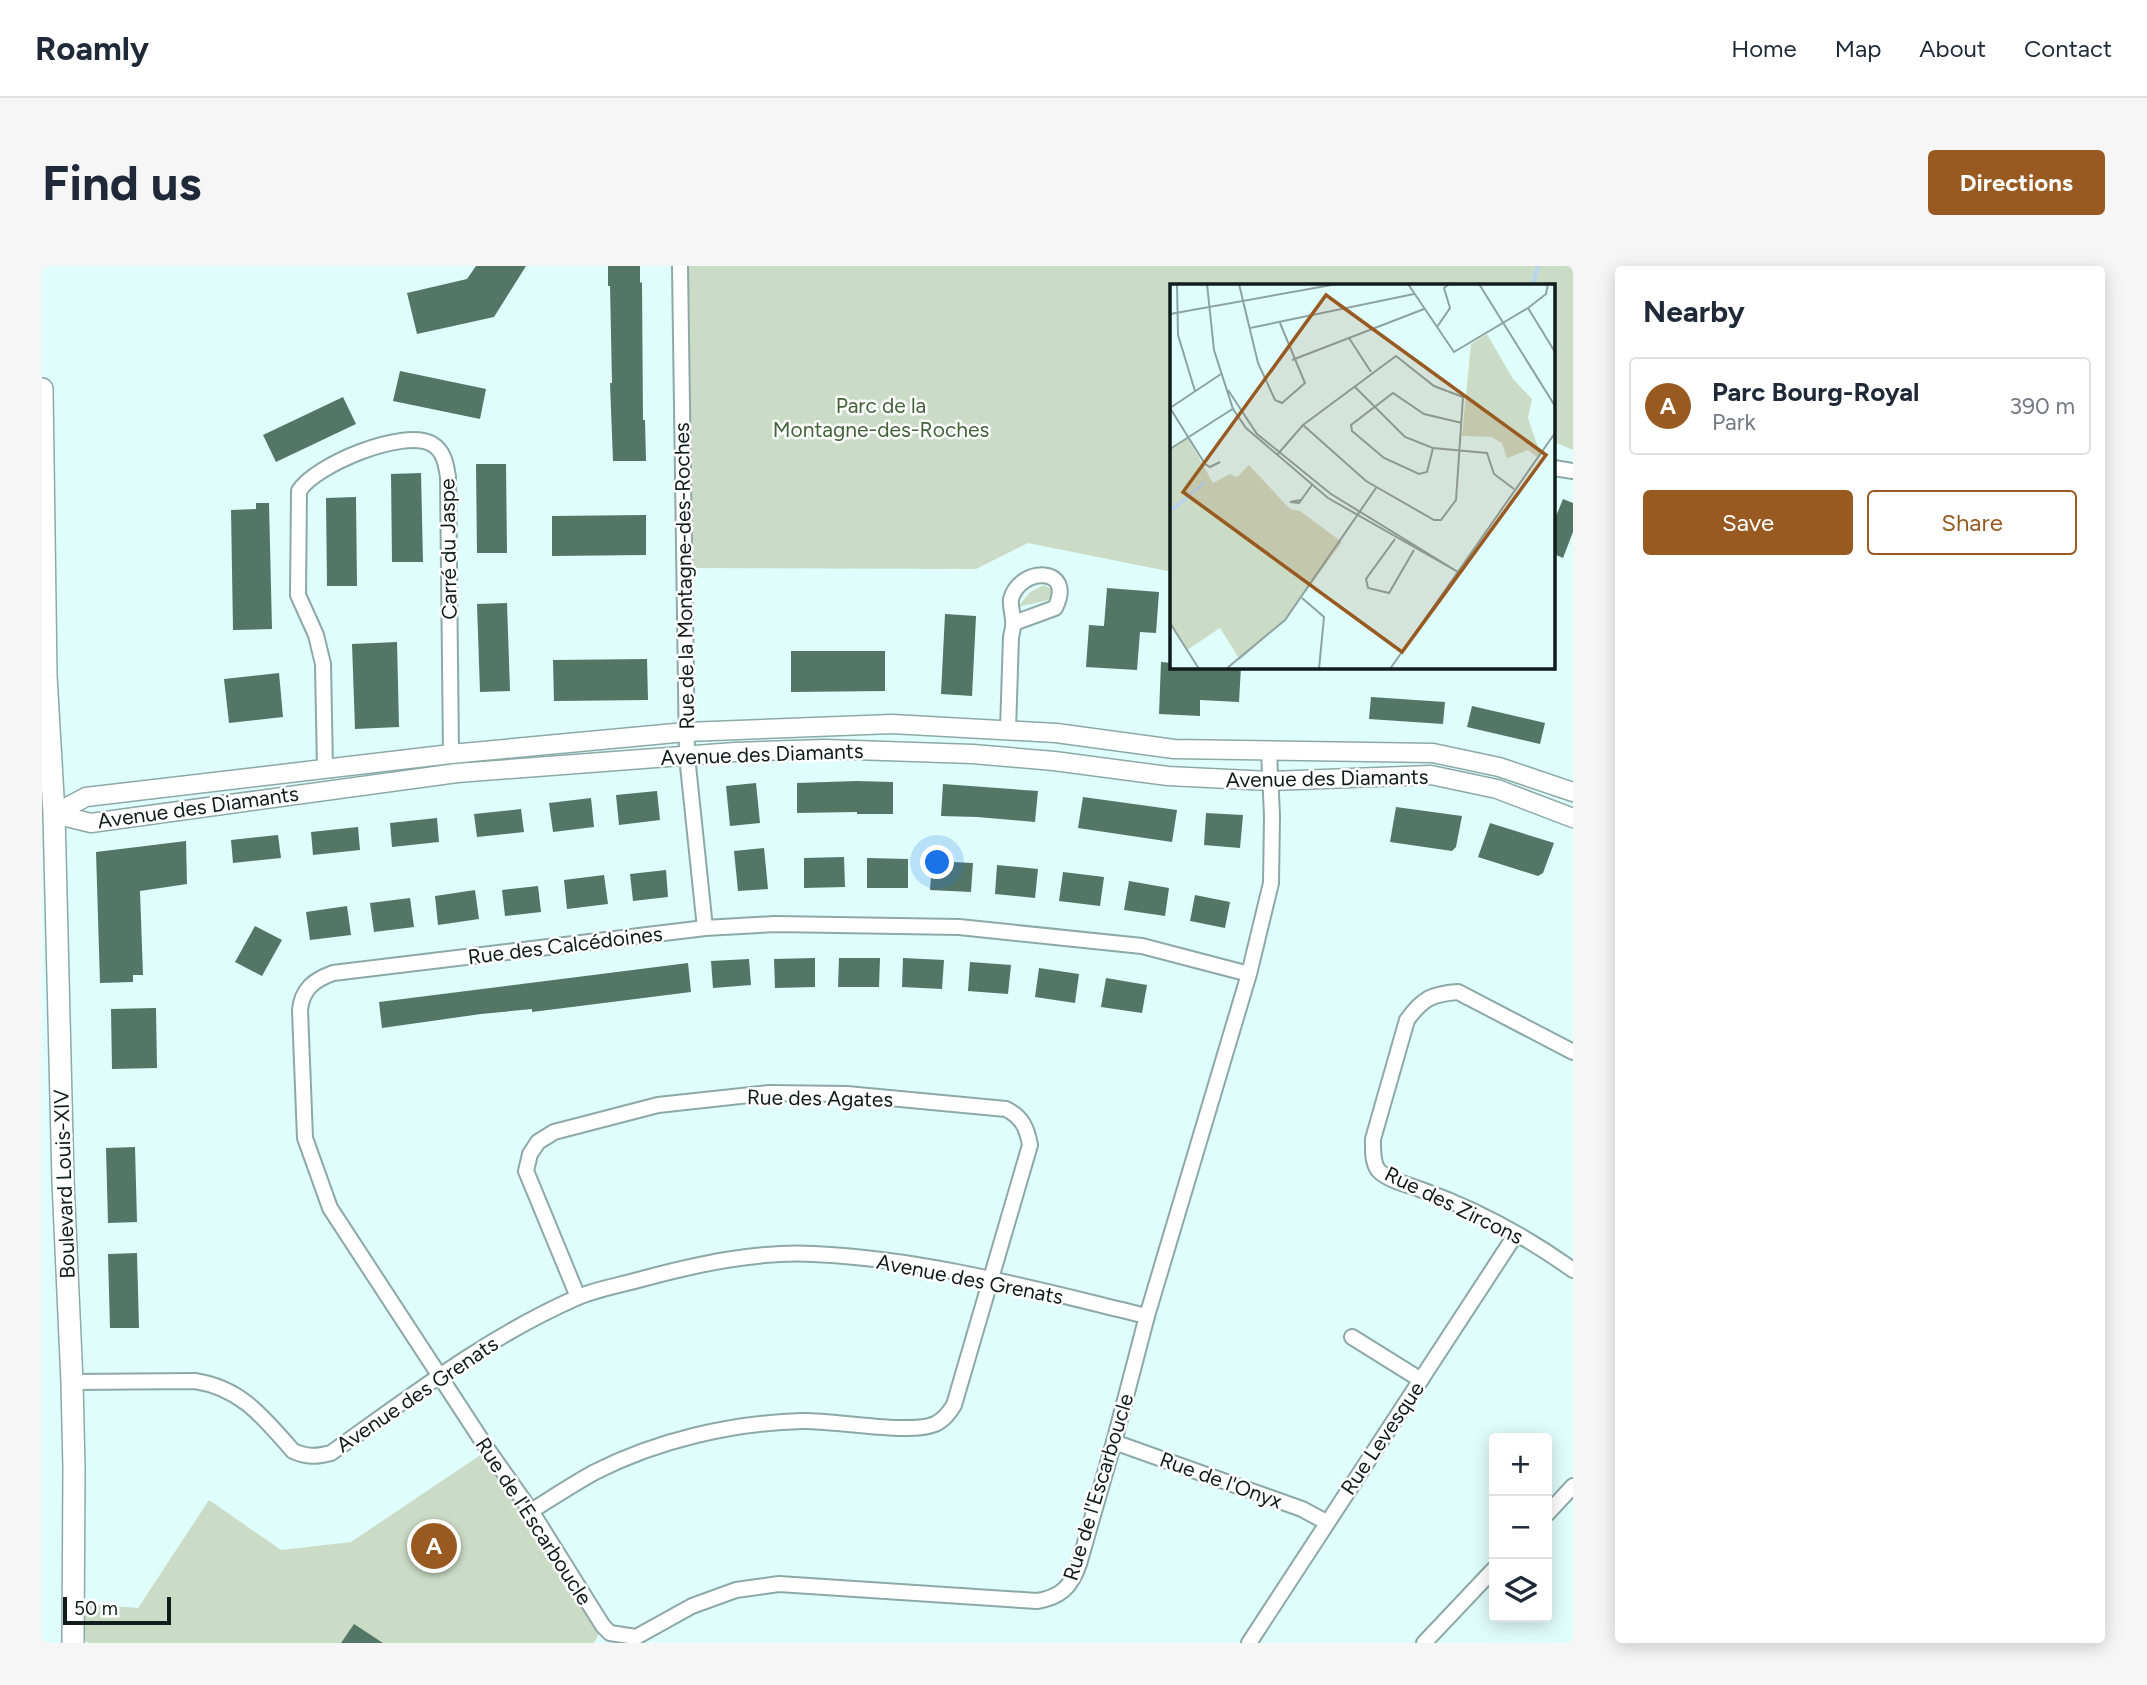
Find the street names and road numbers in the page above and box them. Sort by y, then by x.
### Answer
street label: Rue de la Montagne-des-Roches [669,422,699,730]
street label: Carré du Jaspe [434,478,462,620]
street label: Avenue des Diamants [660,738,864,770]
street label: Avenue des Diamants [1225,764,1429,792]
street label: Avenue des Diamants [96,780,300,834]
street label: Rue des Calcédoines [466,921,664,969]
street label: Rue des Agates [747,1084,893,1112]
street label: Boulevard Louis-XIV [48,1088,80,1279]
street label: Rue des Zircons [1381,1161,1527,1249]
street label: Avenue des Grenats [875,1249,1065,1309]
street label: Avenue des Grenats [331,1331,503,1457]
street label: Rue Levesque [1335,1377,1429,1499]
street label: Rue de l'Escarboucle [1058,1390,1138,1584]
street label: Rue de l'Escarboucle [471,1433,597,1609]
street label: Rue de l'Onyx [1156,1446,1286,1514]

